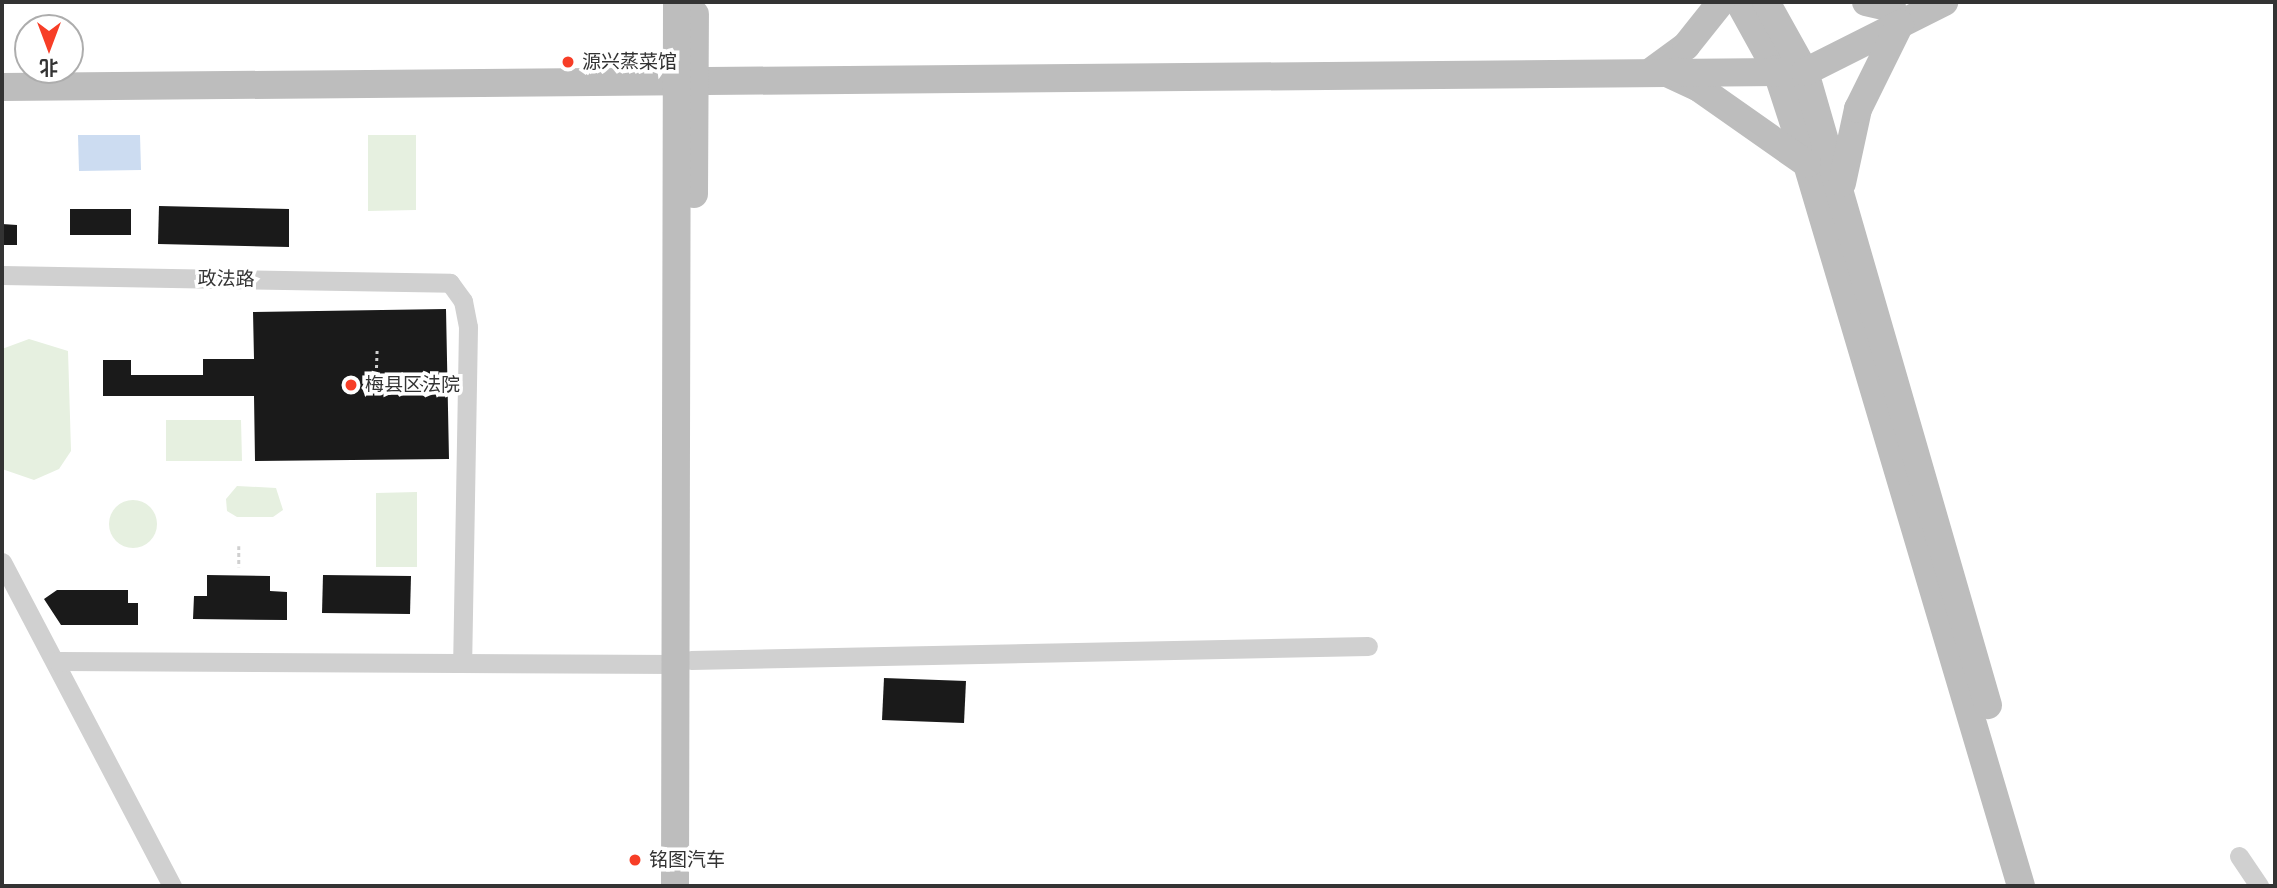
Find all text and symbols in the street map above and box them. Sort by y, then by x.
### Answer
north arrow [14,14,84,84]
place label: 源兴蒸菜馆 [582,51,677,73]
marker: 源兴蒸菜馆 [560,54,576,70]
text: 北 [40,55,59,81]
street label: 政法路 [197,267,255,291]
place label: 梅县区法院 [365,374,460,396]
marker: 梅县区法院 [343,377,359,393]
place label: 铭图汽车 [649,849,725,871]
marker: 铭图汽车 [627,852,643,868]

